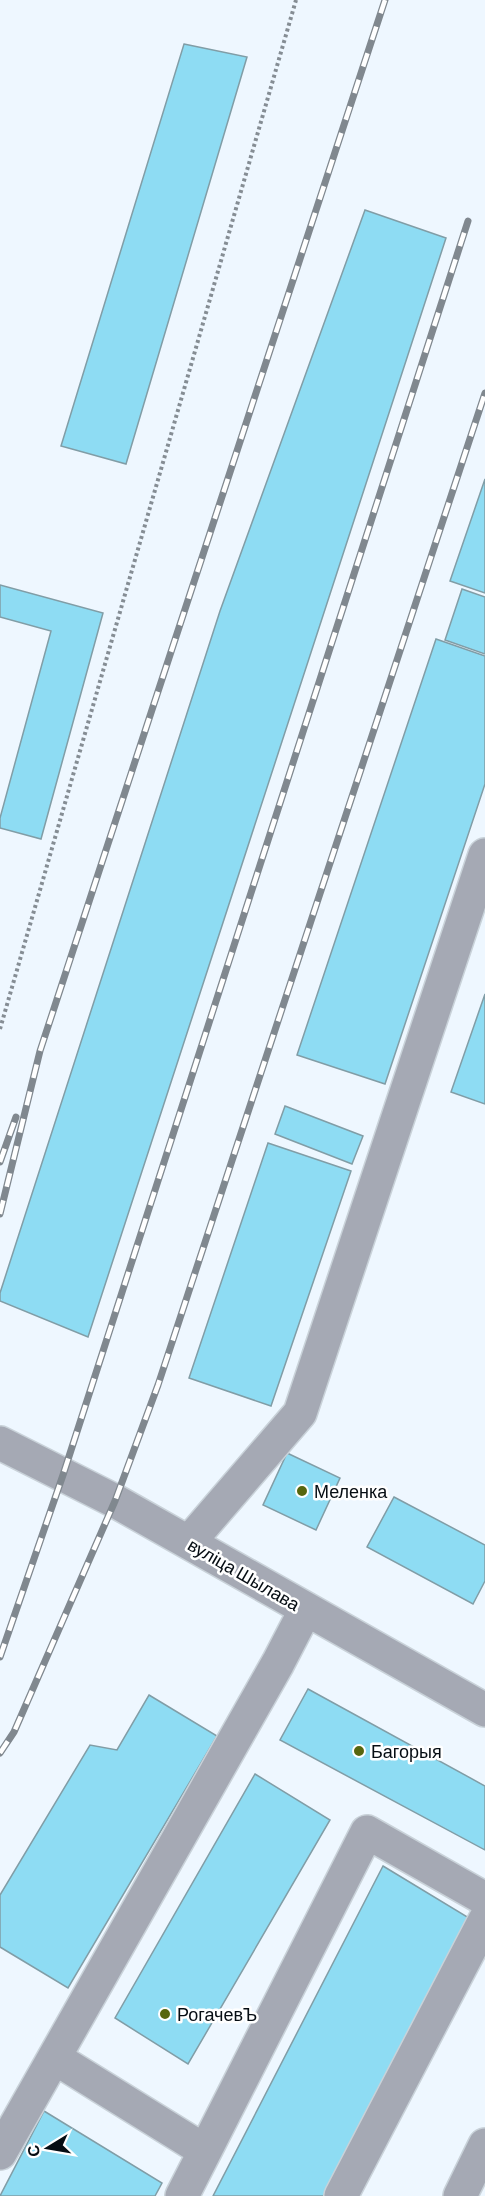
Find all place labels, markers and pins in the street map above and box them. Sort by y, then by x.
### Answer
place label: Меленка [314,1480,388,1502]
marker: Меленка [295,1484,309,1498]
place label: Багорыя [371,1740,442,1762]
marker: Багорыя [352,1744,366,1758]
place label: РогачевЪ [177,2003,257,2025]
marker: РогачевЪ [158,2007,172,2021]

